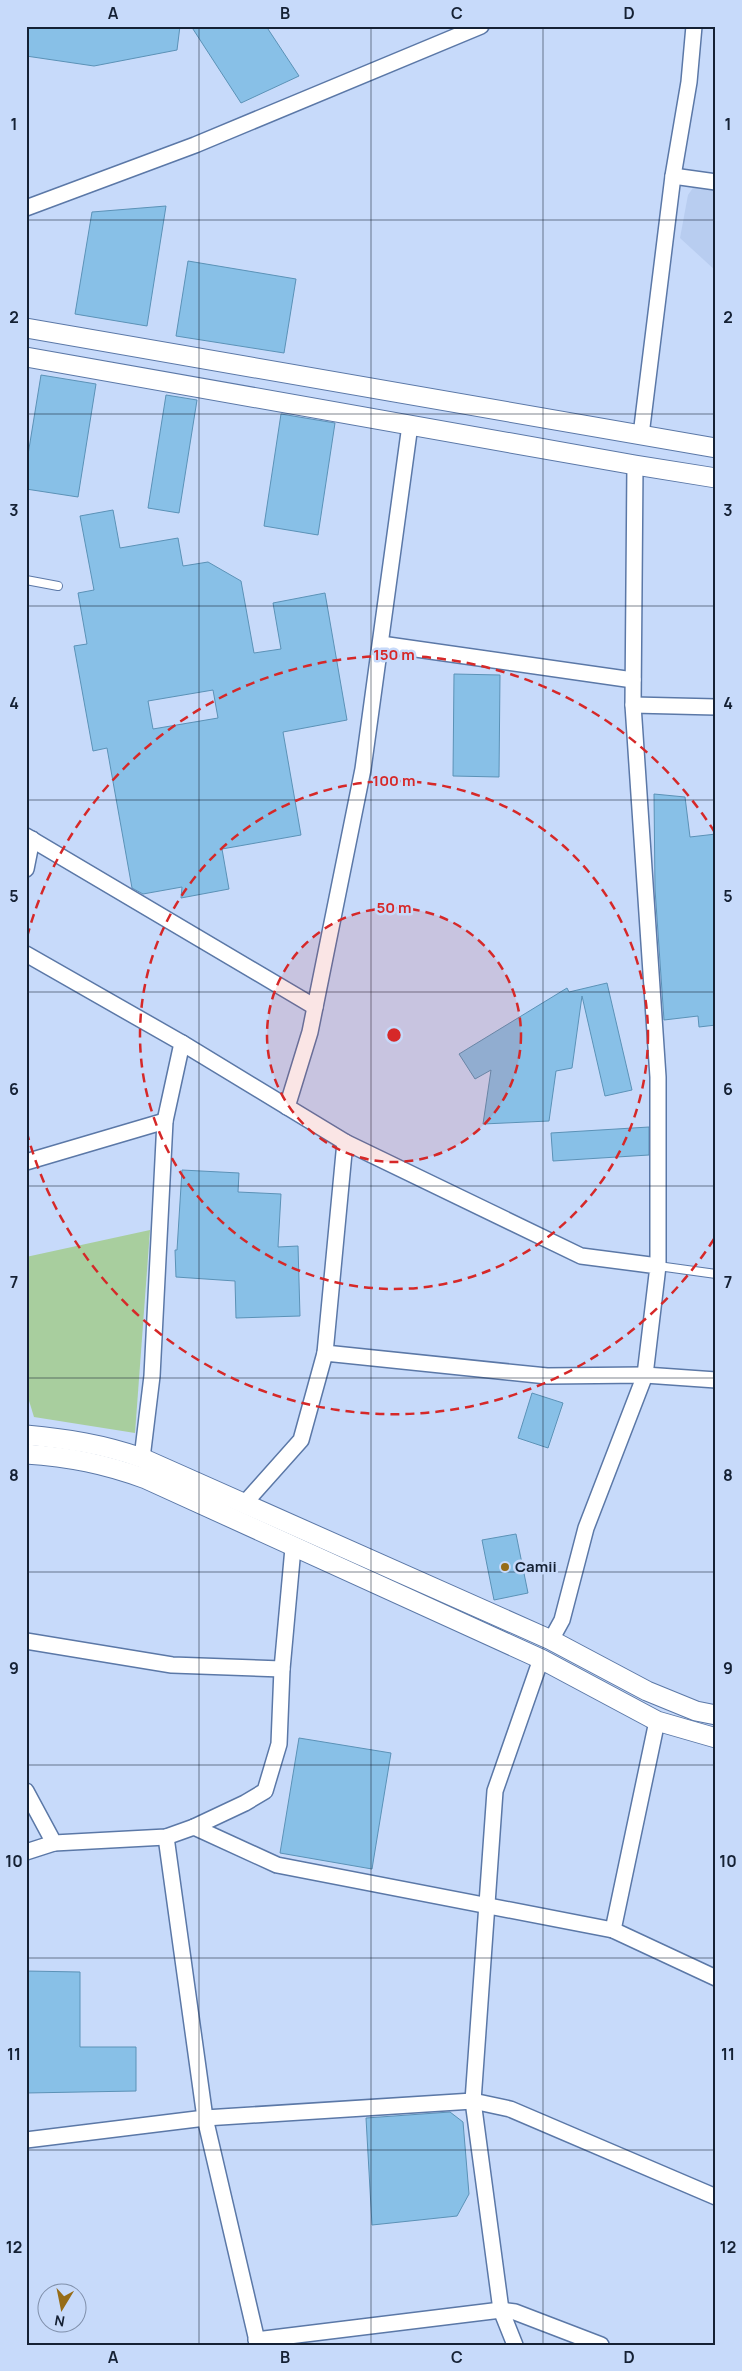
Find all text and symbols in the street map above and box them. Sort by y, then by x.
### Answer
text: A [108,2,119,24]
text: B [280,2,290,24]
text: C [451,2,463,24]
text: D [623,2,635,24]
text: 1 [10,113,18,135]
text: 1 [724,113,732,135]
text: 2 [9,306,19,328]
text: 2 [723,306,733,328]
text: 3 [9,499,19,521]
text: 3 [723,499,733,521]
text: 150 m [373,644,415,665]
text: 4 [9,692,19,714]
text: 4 [723,692,733,714]
text: 100 m [373,770,415,791]
text: 5 [9,885,19,907]
text: 5 [723,885,733,907]
text: 50 m [376,897,412,918]
centre of rings [385,1026,403,1044]
text: 6 [9,1078,19,1100]
text: 6 [723,1078,733,1100]
text: 7 [10,1271,18,1293]
text: 7 [724,1271,732,1293]
text: 8 [9,1464,19,1486]
text: 8 [723,1464,733,1486]
place label: Camii [515,1556,557,1577]
marker: Camii [499,1561,511,1573]
text: 9 [9,1657,19,1679]
text: 9 [723,1657,733,1679]
text: 10 [5,1850,23,1872]
text: 10 [719,1850,737,1872]
text: 11 [7,2043,21,2065]
text: 11 [721,2043,735,2065]
text: 12 [6,2236,22,2258]
text: 12 [720,2236,736,2258]
north arrow [38,2284,88,2334]
text: N [53,2311,66,2332]
text: A [108,2346,119,2368]
text: B [280,2346,290,2368]
text: C [451,2346,463,2368]
text: D [623,2346,635,2368]

